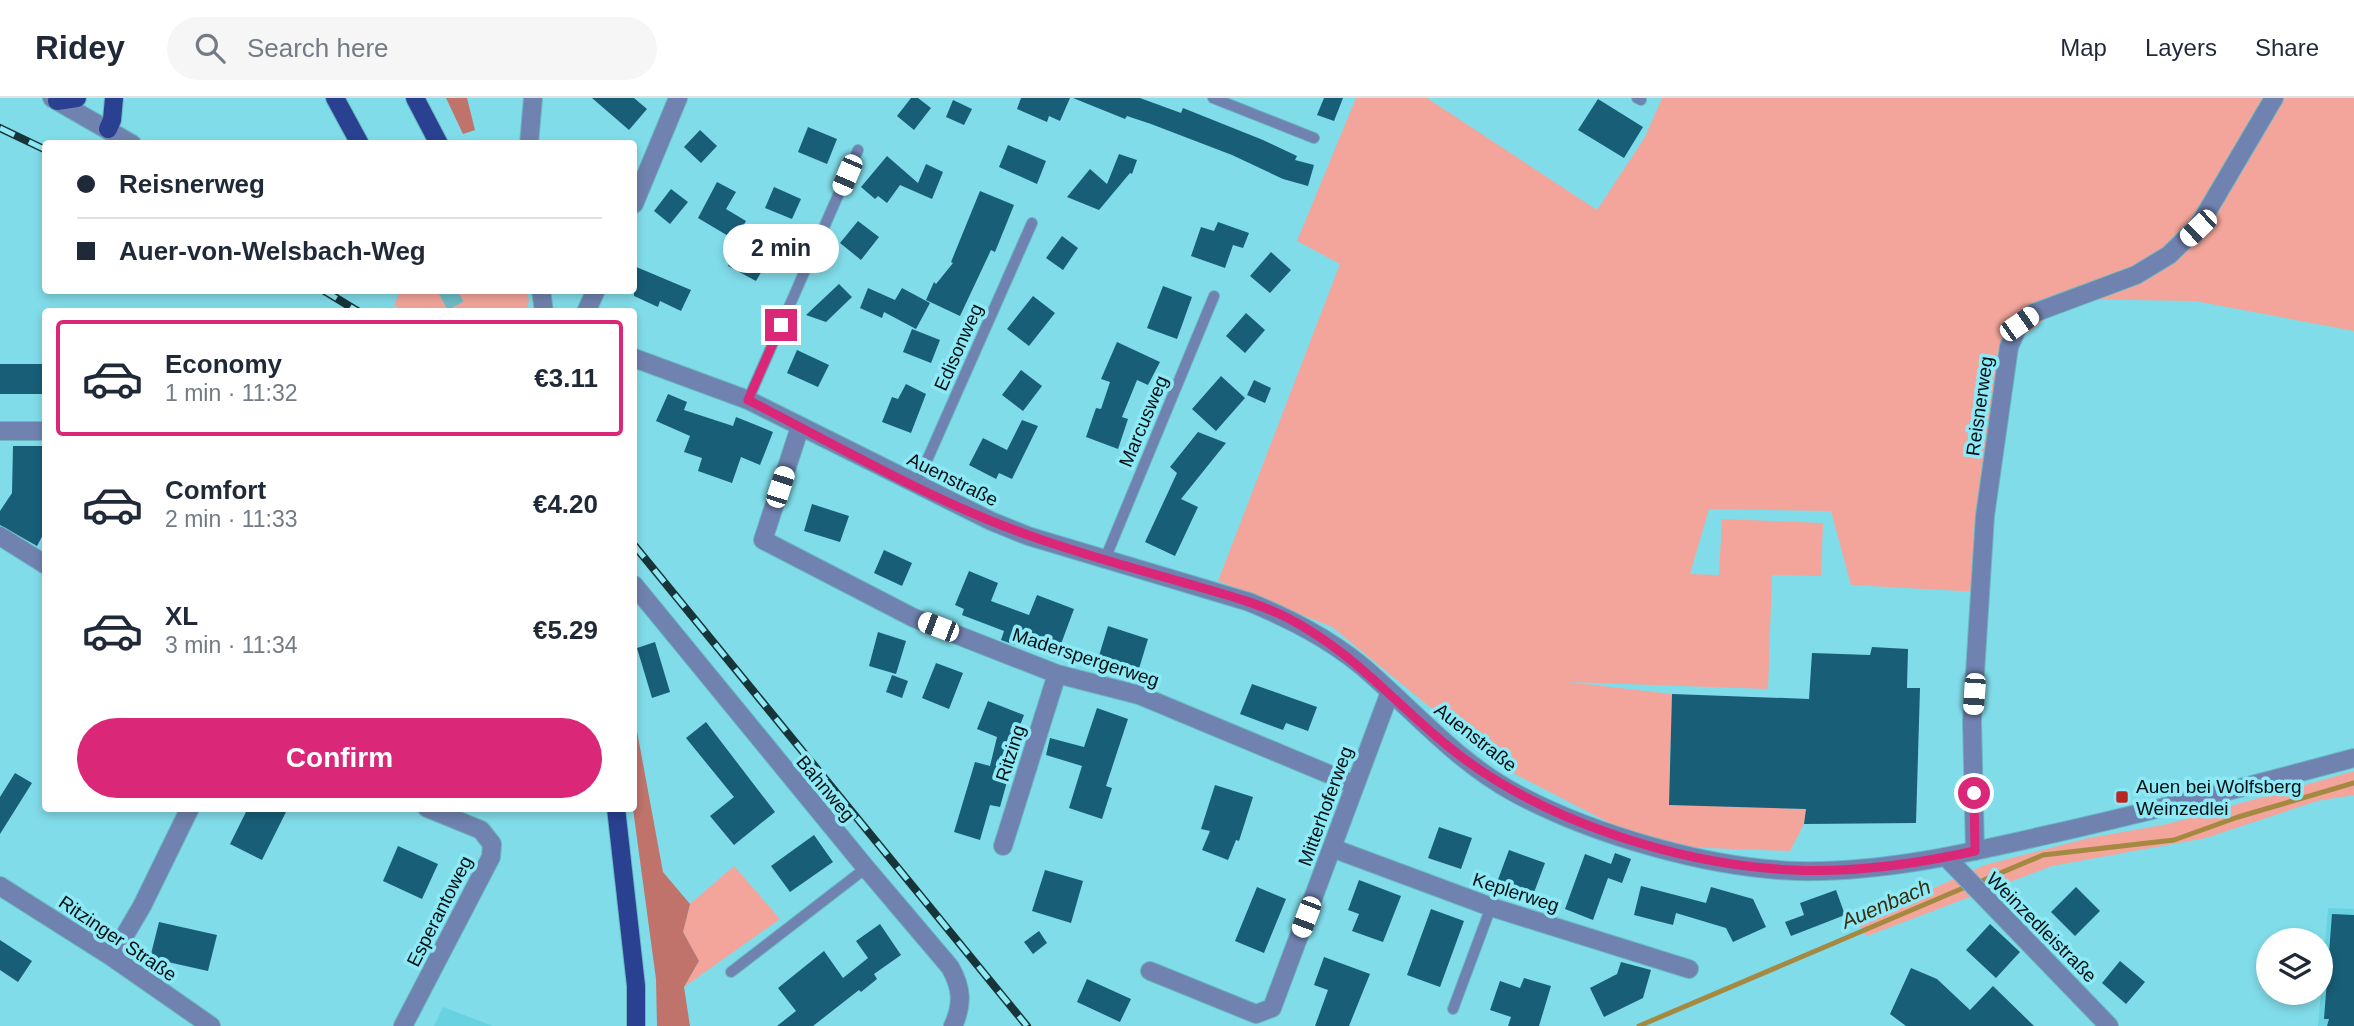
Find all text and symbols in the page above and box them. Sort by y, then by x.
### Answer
search box [167,17,657,80]
text: Ridey [35,29,125,66]
icon: search [191,29,229,67]
text: Search here [247,33,389,63]
text: Map [2060,34,2107,61]
text: Layers [2145,34,2217,61]
text: Share [2255,34,2319,61]
car [830,152,865,198]
text: Reisnerweg [119,169,265,199]
car [2176,206,2221,250]
callout: 2 min [723,224,839,272]
text: 2 min [751,235,811,261]
text: Auer-von-Welsbach-Weg [119,236,426,266]
street label: Edisonweg [930,300,987,394]
car [1996,303,2043,345]
route end [765,309,797,341]
icon: car [81,347,144,410]
text: Economy [165,349,282,379]
street label: Reisnerweg [1962,355,1997,457]
text: €3.11 [534,363,598,393]
street label: Marcusweg [1115,372,1172,470]
text: 1 min · 11:32 [165,380,298,406]
street label: Auenstraße [904,448,1002,510]
car [764,464,797,510]
icon: car [81,473,144,536]
text: Comfort [165,475,266,505]
text: €4.20 [533,489,598,519]
text: 2 min · 11:33 [165,506,298,532]
icon: car [81,599,144,662]
text: XL [165,601,198,631]
car [915,610,962,644]
text: €5.29 [533,615,598,645]
street label: Maderspergerweg [1010,624,1162,691]
text: 3 min · 11:34 [165,632,298,658]
car [1963,672,1986,716]
street label: Auenstraße [1431,699,1521,776]
button: Confirm [77,718,602,798]
street label: Ritzing [992,722,1029,784]
street label: Mitterhoferweg [1294,744,1357,869]
street label: Bahnweg [792,751,859,825]
place label: Auen bei Wolfsberg Weinzedlei [2136,776,2301,819]
route start [1958,777,1990,809]
marker: Auen bei Wolfsberg Weinzedlei [2114,789,2130,805]
street label: Esperantoweg [403,852,476,970]
street label: Weinzedleistraße [1982,868,2101,987]
street label: Keplerweg [1470,869,1562,916]
water label: Auenbach [1836,874,1934,933]
street label: Ritzinger Straße [55,891,180,986]
car [1289,894,1324,940]
map controls [2256,928,2333,1005]
button: layers [2256,928,2333,1005]

